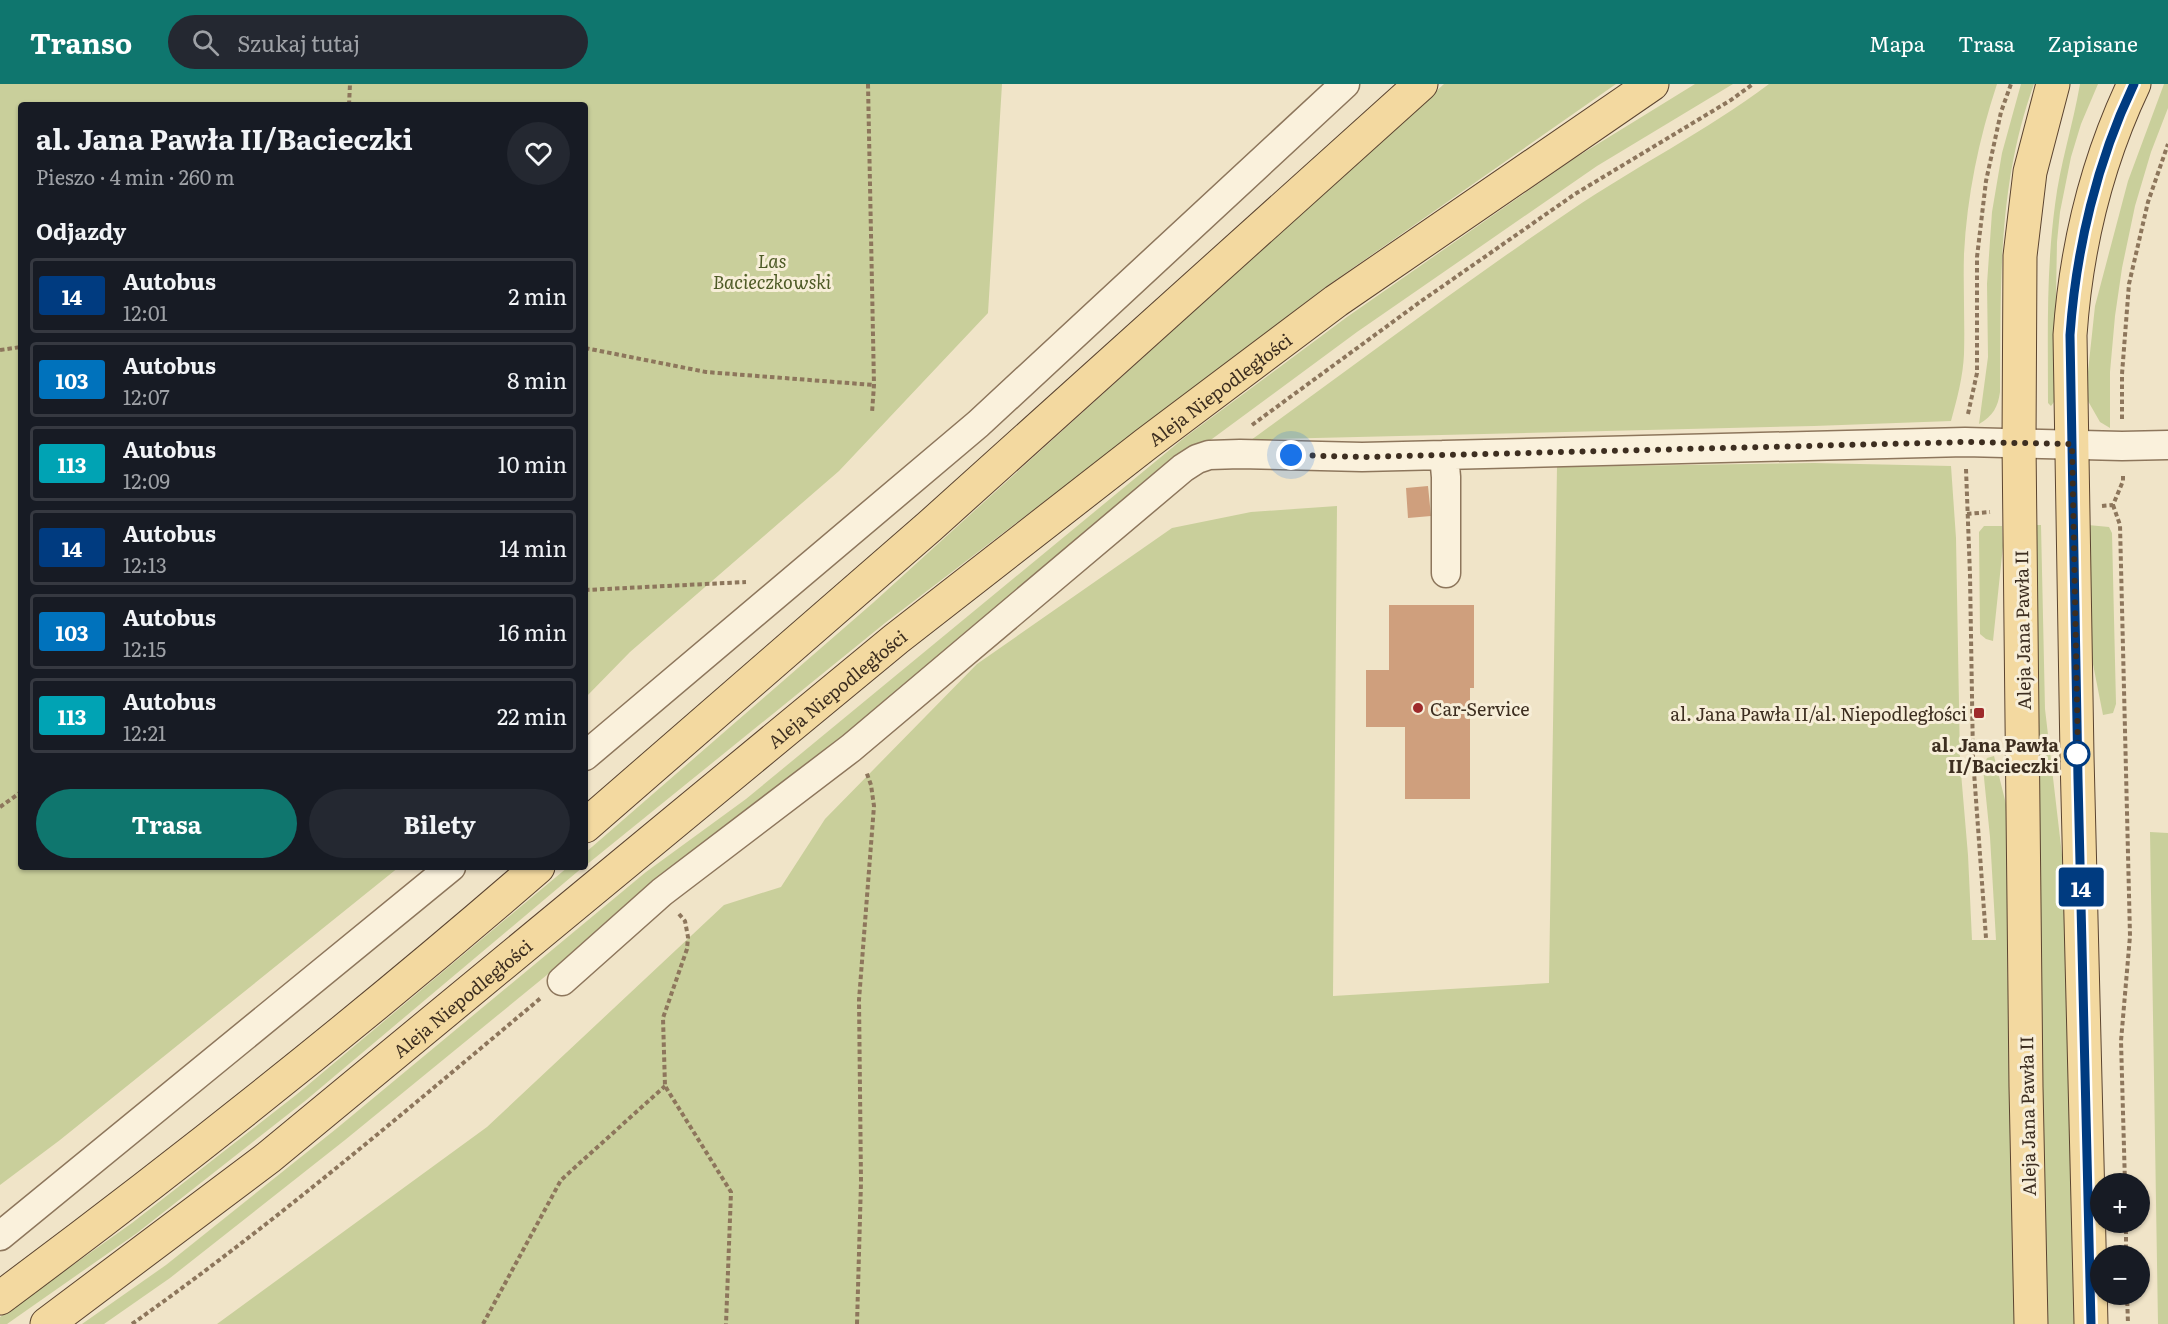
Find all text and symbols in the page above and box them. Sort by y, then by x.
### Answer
search box [168,15,588,69]
text: Transo [30,21,132,63]
icon: search [189,26,222,59]
text: Szukaj tutaj [237,26,360,59]
text: Mapa [1869,27,1925,58]
text: Trasa [1958,27,2015,58]
text: Zapisane [2048,27,2138,58]
text: al. Jana Pawła II/Bacieczki [36,117,413,159]
button: heart [507,122,570,185]
text: Pieszo · 4 min · 260 m [36,161,235,191]
text: Odjazdy [36,214,126,247]
park label: Las Bacieczkowski [713,247,832,295]
text: Autobus [123,264,216,297]
text: 2 min [508,279,567,312]
text: 14 [62,280,82,311]
text: 12:01 [123,297,168,327]
street label: Aleja Niepodległości [1142,326,1297,452]
text: Autobus [123,348,216,381]
text: 8 min [507,363,567,396]
text: 103 [56,364,88,395]
text: 12:07 [123,381,170,411]
text: Autobus [123,432,216,465]
your location [1276,440,1306,470]
text: 10 min [498,447,567,480]
text: 113 [57,448,87,479]
text: 12:09 [123,465,170,495]
text: Autobus [123,516,216,549]
text: 14 min [499,531,567,564]
text: 14 [62,532,82,563]
text: 12:13 [123,549,167,579]
street label: Aleja Jana Pawła II [2007,550,2037,710]
text: Autobus [123,600,216,633]
text: 16 min [499,615,567,648]
text: 103 [56,616,88,647]
street label: Aleja Niepodległości [761,622,912,754]
text: 12:15 [123,633,166,663]
text: Autobus [123,684,216,717]
place label: Car-Service [1430,695,1530,722]
text: 22 min [497,699,567,732]
text: 113 [57,700,87,731]
place label: al. Jana Pawła II/al. Niepodległości [1670,700,1967,727]
marker: Car-Service [1411,701,1425,715]
marker: al. Jana Pawła II/al. Niepodległości [1972,706,1986,720]
text: 12:21 [123,717,166,747]
place label: al. Jana Pawła II/Bacieczki [1931,731,2060,779]
marker: al. Jana Pawła II/Bacieczki [2064,741,2090,767]
button: Trasa [36,789,297,858]
button: Bilety [309,789,570,858]
line badge: 14 [2054,868,2108,906]
text: 14 [2071,872,2091,903]
street label: Aleja Niepodległości [386,932,537,1063]
street label: Aleja Jana Pawła II [2012,1036,2042,1196]
map controls [2090,1173,2150,1305]
button: + [2090,1173,2150,1233]
button: − [2090,1245,2150,1305]

